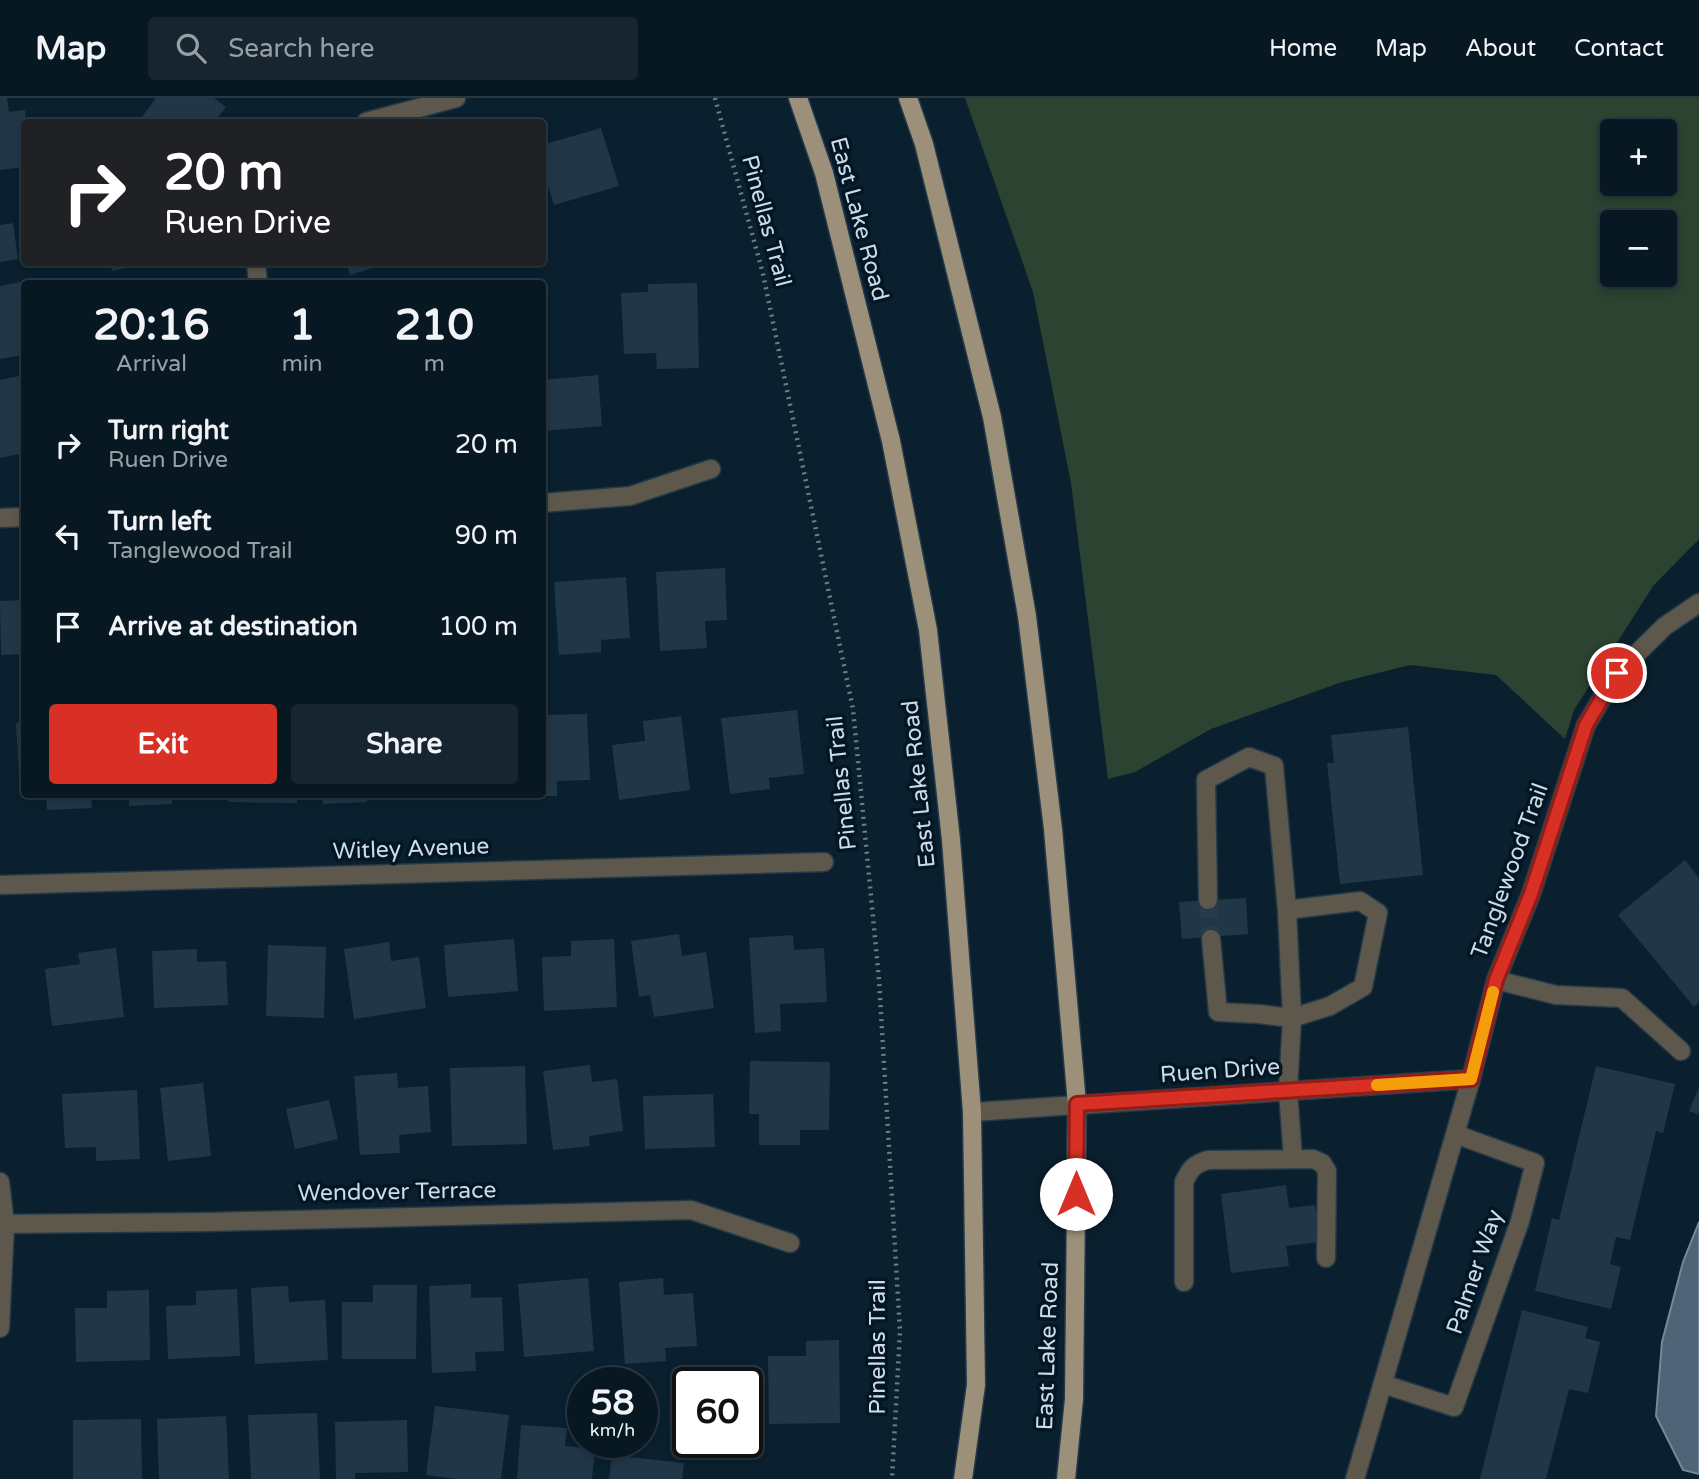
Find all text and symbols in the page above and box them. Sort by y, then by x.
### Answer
search box [148,17,638,80]
text: Map [35,29,106,68]
icon: search [172,29,210,67]
text: Search here [228,33,374,64]
text: Home [1269,34,1337,63]
text: Map [1375,34,1427,63]
text: About [1465,34,1536,63]
text: Contact [1574,34,1664,63]
map controls [1600,119,1677,287]
button: + [1600,119,1677,196]
street label: East Lake Road [824,134,894,304]
text: 20 m [164,144,283,203]
icon: right [49,147,140,238]
street label: Pinellas Trail [735,152,797,290]
text: Ruen Drive [164,204,331,242]
button: − [1600,210,1677,287]
text: 20:16 [93,300,210,351]
text: 1 [289,300,315,351]
text: 210 [395,300,474,351]
text: Arrival [116,350,187,378]
text: min [282,350,323,378]
text: m [424,350,445,378]
text: Turn right [108,415,229,446]
icon: right [49,426,87,464]
text: 20 m [455,429,518,460]
text: Ruen Drive [108,446,228,474]
text: Turn left [108,506,211,537]
icon: left [49,517,87,555]
text: 90 m [455,520,518,551]
text: Tanglewood Trail [108,537,293,565]
icon: arrive [49,608,87,646]
text: Arrive at destination [108,611,358,642]
text: 100 m [438,611,518,642]
pin [1587,643,1647,703]
icon: arrive [1598,654,1636,692]
street label: East Lake Road [896,699,942,869]
button: Exit [49,704,277,784]
button: Share [291,704,518,784]
street label: Pinellas Trail [821,714,863,852]
street label: Tanglewood Trail [1465,779,1555,963]
street label: Witley Avenue [332,832,490,866]
street label: Ruen Drive [1159,1053,1281,1089]
position arrow [1039,1157,1113,1231]
street label: Wendover Terrace [297,1176,497,1208]
street label: Palmer Way [1441,1206,1509,1338]
street label: East Lake Road [1031,1261,1065,1431]
street label: Pinellas Trail [864,1279,892,1415]
speed limit sign: 60 [672,1367,763,1458]
text: 58 [591,1382,634,1424]
text: km/h [590,1419,635,1441]

